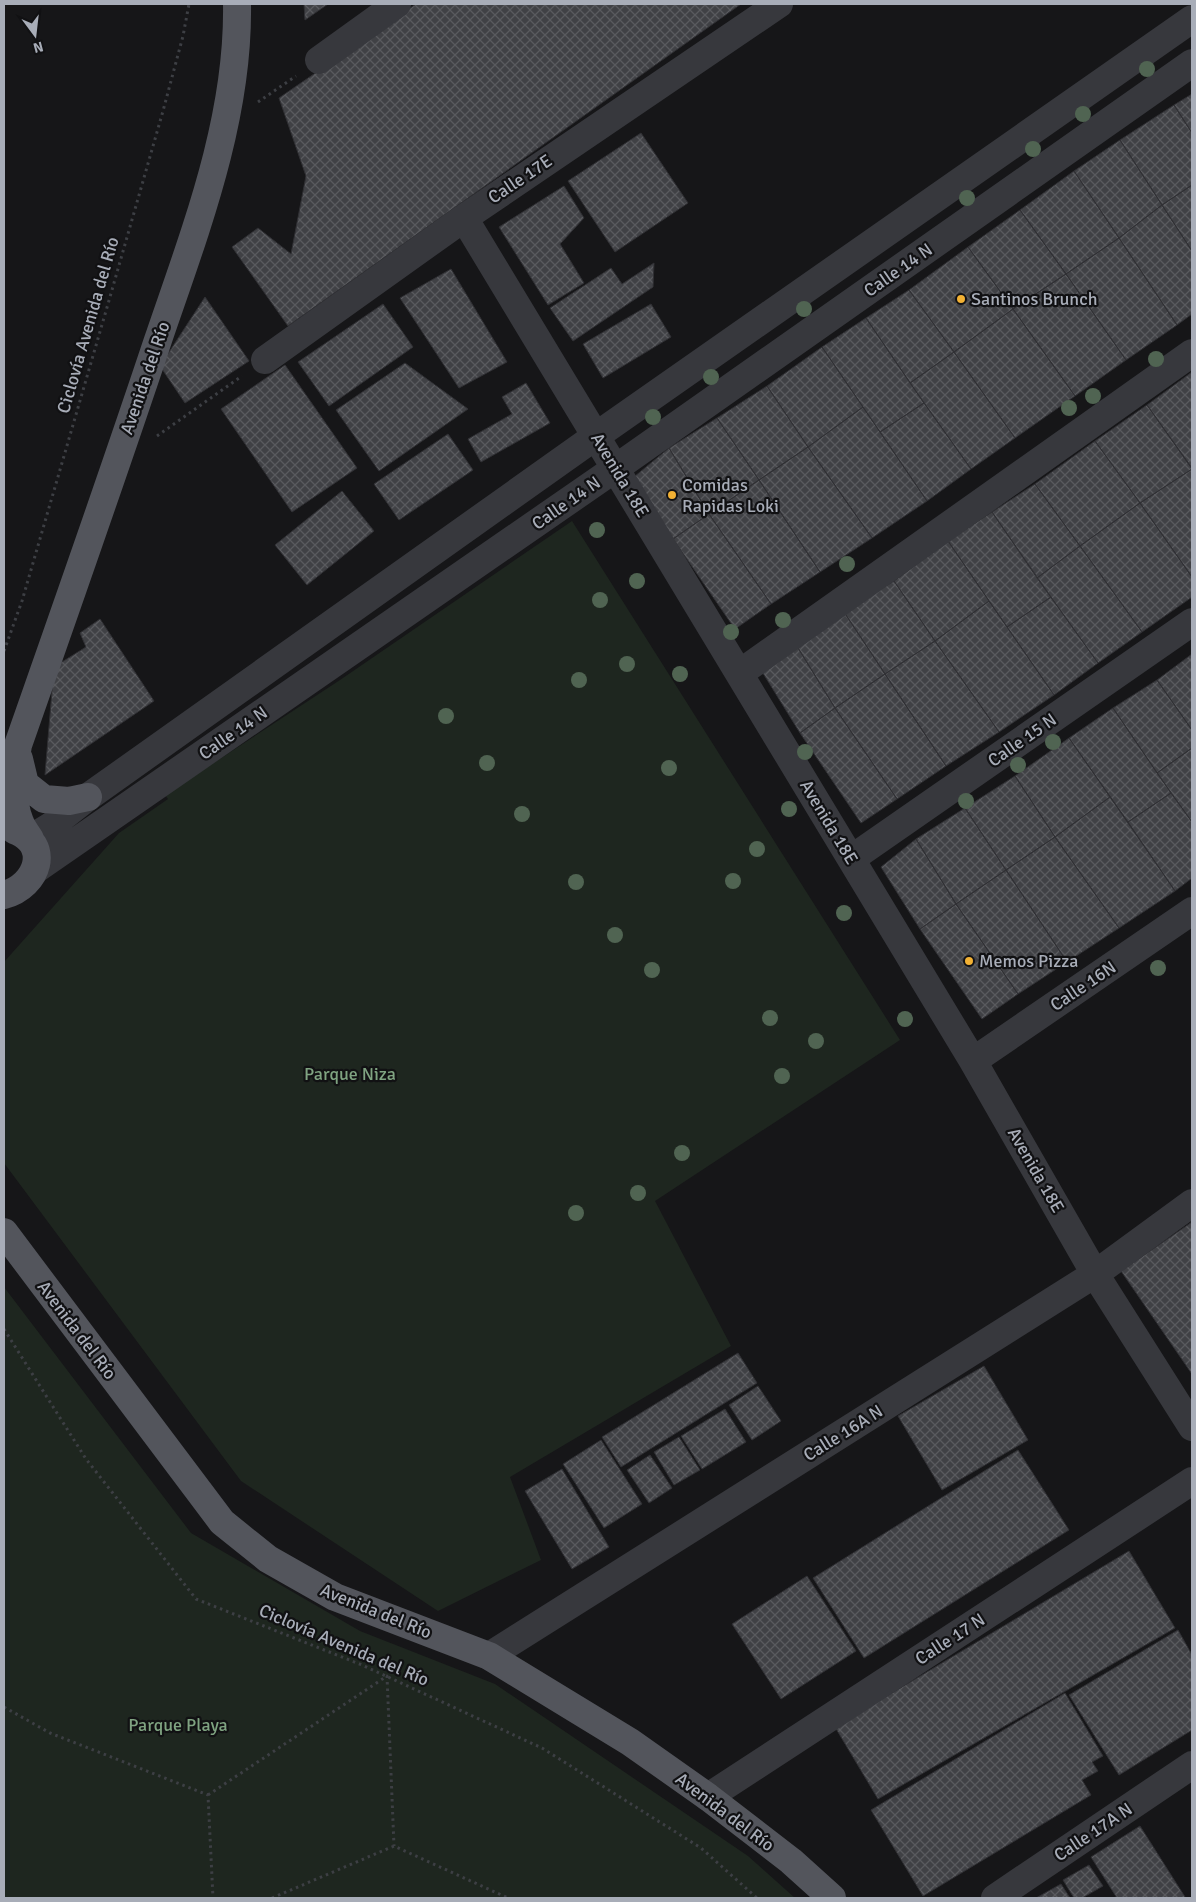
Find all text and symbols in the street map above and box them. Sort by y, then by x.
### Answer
north arrow [10,10,60,60]
text: N [31,38,45,57]
street label: Calle 17E [484,150,556,208]
street label: Ciclovía Avenida del Río [52,234,124,416]
street label: Calle 14 N [859,238,937,302]
place label: Santinos Brunch [971,288,1097,310]
marker: Santinos Brunch [955,293,967,305]
street label: Avenida del Río [115,319,175,437]
street label: Avenida 18E [586,429,654,521]
street label: Calle 14 N [527,471,605,535]
place label: Comidas Rapidas Loki [682,474,779,517]
marker: Comidas Rapidas Loki [666,489,678,501]
street label: Calle 14 N [194,701,272,765]
street label: Calle 15 N [983,708,1061,772]
street label: Avenida 18E [795,776,863,868]
place label: Memos Pizza [979,950,1078,972]
marker: Memos Pizza [963,955,975,967]
street label: Calle 16N [1046,956,1120,1016]
park label: Parque Niza [304,1063,396,1085]
street label: Avenida 18E [1003,1124,1069,1216]
street label: Avenida del Río [33,1276,121,1384]
street label: Calle 16A N [799,1400,887,1466]
street label: Avenida del Río [317,1579,435,1643]
street label: Ciclovía Avenida del Río [256,1599,432,1691]
street label: Calle 17 N [911,1608,989,1670]
park label: Parque Playa [128,1714,228,1736]
street label: Avenida del Río [671,1768,779,1856]
street label: Calle 17A N [1050,1798,1136,1866]

